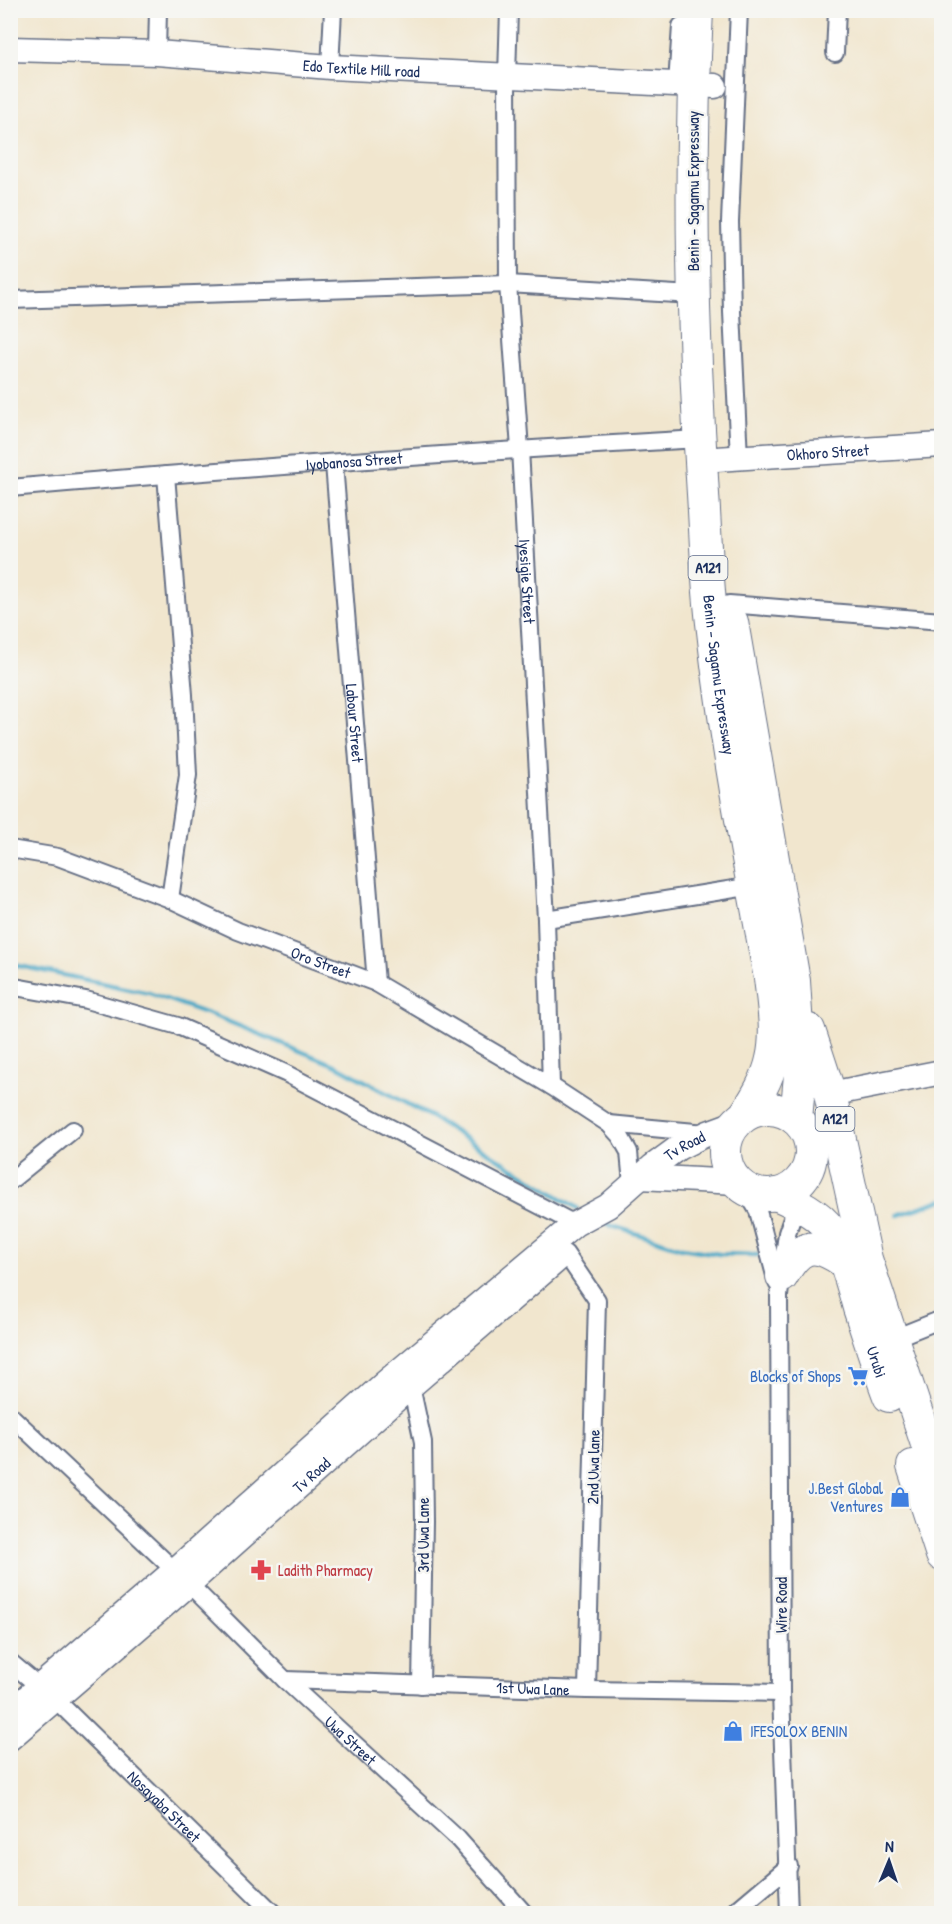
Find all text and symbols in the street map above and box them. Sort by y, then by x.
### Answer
street label: Edo Textile Mill road [302,54,420,82]
street label: Benin - Sagamu Expressway [682,110,704,271]
street label: Okhoro Street [786,439,870,466]
street label: Iyobanosa Street [305,447,404,475]
street label: Iyesigie Street [514,538,541,625]
road number: A121 [688,556,728,580]
street label: Benin - Sagamu Expressway [698,594,741,757]
street label: Labour Street [341,683,369,764]
street label: Oro Street [288,941,354,984]
road number: A121 [816,1107,854,1131]
street label: Tv Road [659,1125,709,1166]
street label: Urubi [861,1343,892,1380]
supermarket icon: Blocks of Shops [846,1364,870,1388]
place label: Blocks of Shops [750,1365,841,1387]
street label: 2nd Uwa lane [581,1429,605,1505]
street label: Tv Road [288,1452,335,1498]
place label: J.Best Global Ventures [808,1477,884,1517]
shop icon: J.Best Global Ventures [888,1485,912,1509]
street label: 3rd Uwa Lane [412,1497,434,1573]
pharmacy icon: Ladith Pharmacy [249,1558,273,1582]
place label: Ladith Pharmacy [278,1559,373,1581]
street label: Wire Road [770,1577,792,1633]
street label: 1st Uwa Lane [496,1676,570,1700]
street label: Uwa Street [320,1711,382,1770]
shop icon: IFESOLOX BENIN [721,1719,745,1743]
place label: IFESOLOX BENIN [750,1720,847,1742]
street label: Nosayaba Street [123,1765,206,1847]
north arrow [859,1831,919,1891]
text: N [885,1835,895,1857]

